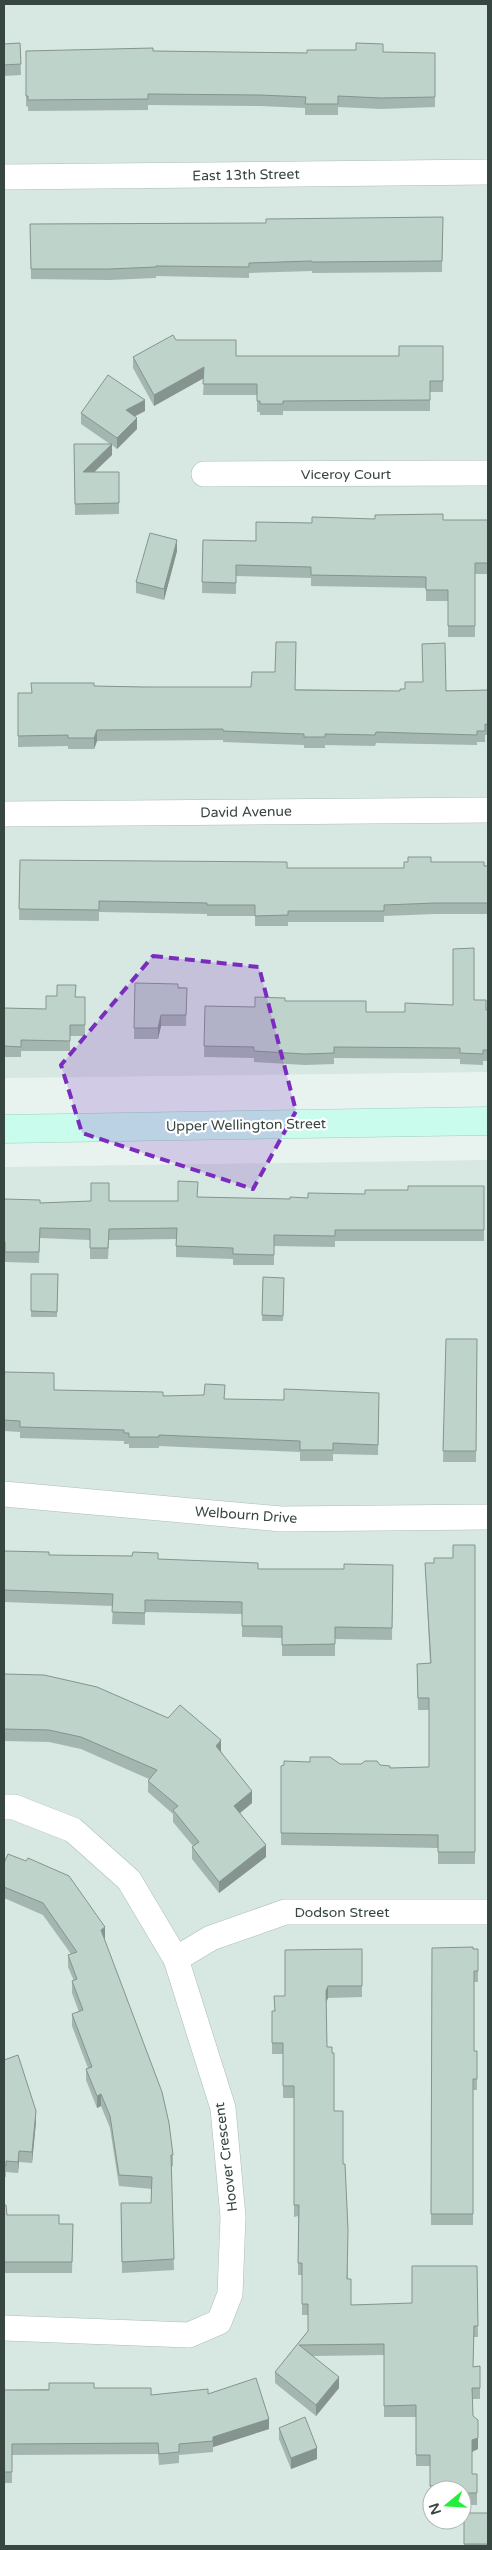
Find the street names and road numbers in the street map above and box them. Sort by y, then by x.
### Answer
street label: East 13th Street [192,166,301,184]
street label: Viceroy Court [301,466,392,483]
street label: David Avenue [200,803,292,821]
street label: Upper Wellington Street [166,1115,327,1135]
street label: Welbourn Drive [194,1503,298,1527]
street label: Dodson Street [294,1904,390,1921]
street label: Hoover Crescent [211,2101,241,2213]

